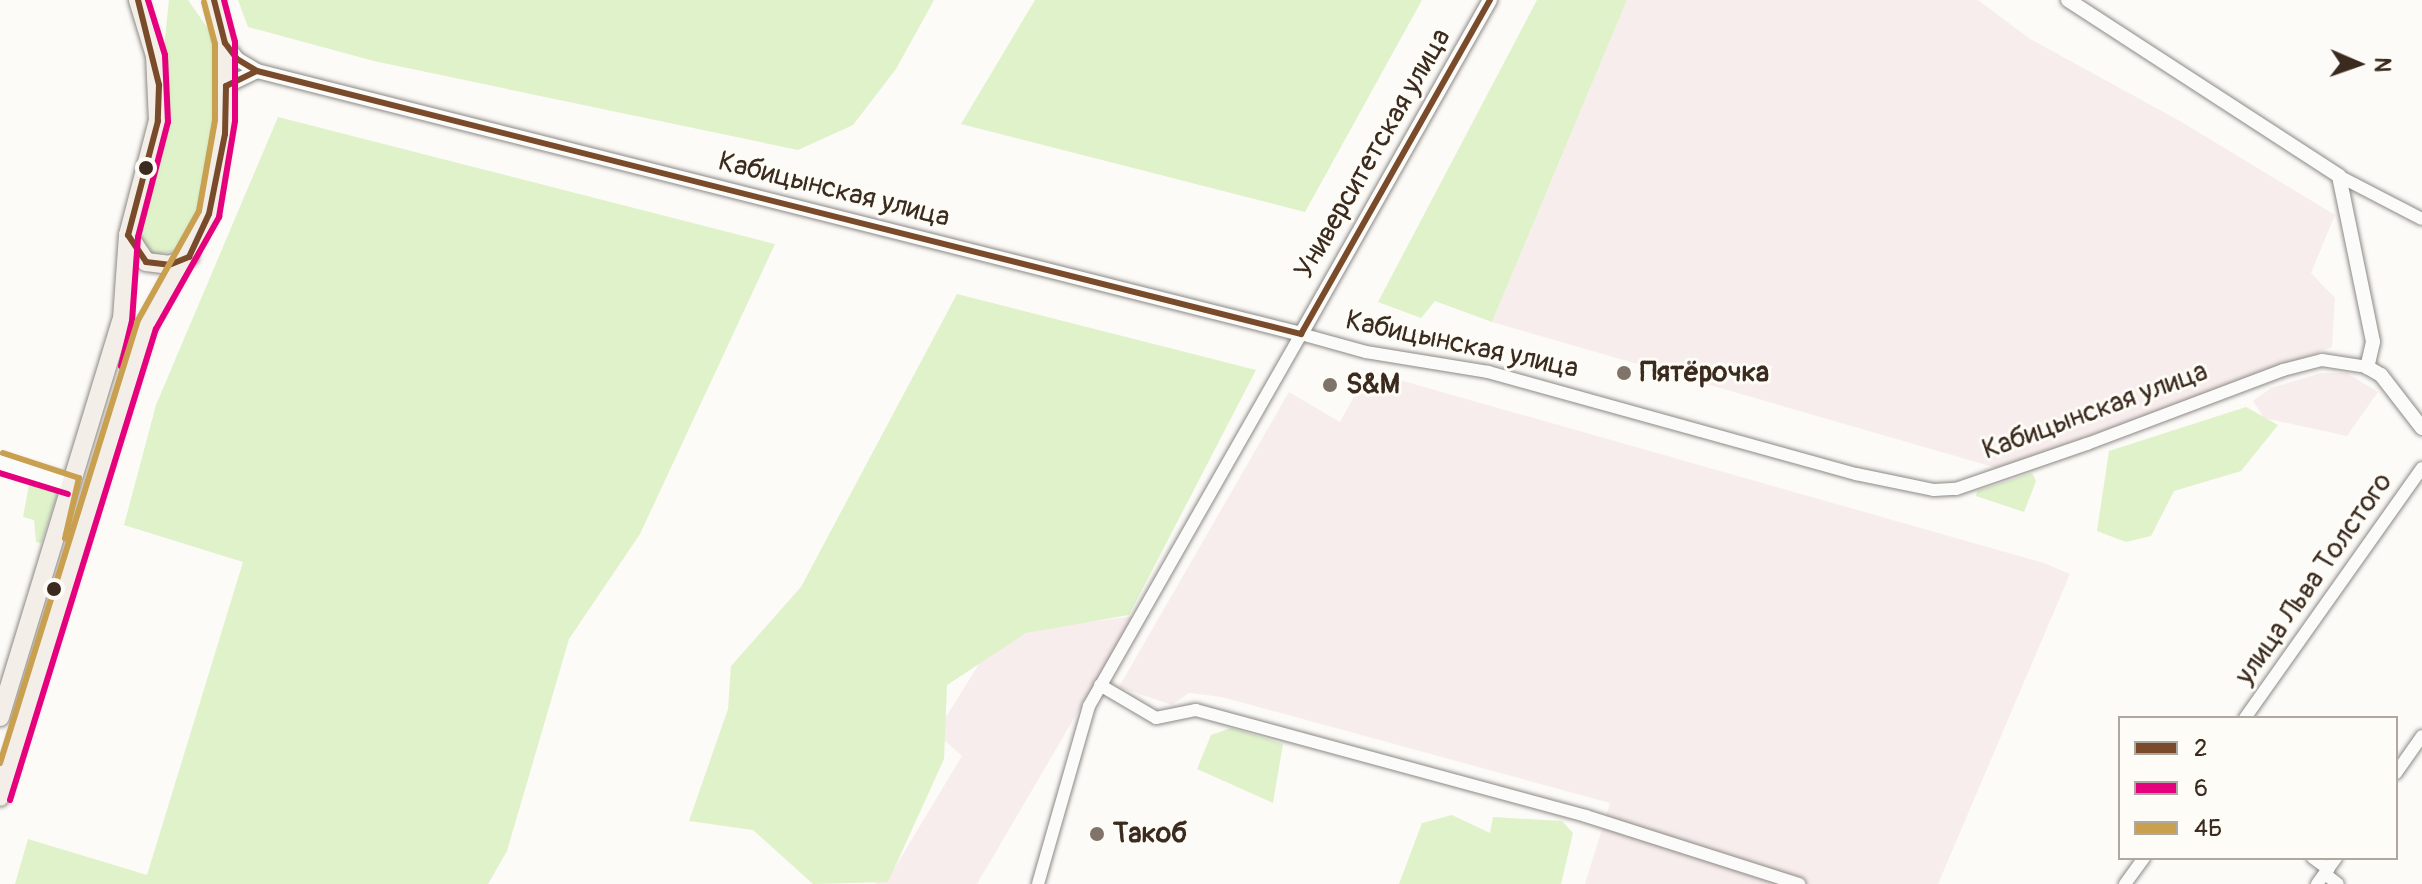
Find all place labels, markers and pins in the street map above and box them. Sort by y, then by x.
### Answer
unlabelled marker [138,160,154,176]
place label: Пятёрочка [1640,356,1769,390]
marker: Пятёрочка [1615,364,1633,382]
place label: S&M [1346,368,1400,402]
marker: S&M [1321,376,1339,394]
unlabelled marker [46,581,62,597]
place label: Такоб [1113,817,1187,851]
marker: Такоб [1088,825,1106,843]

